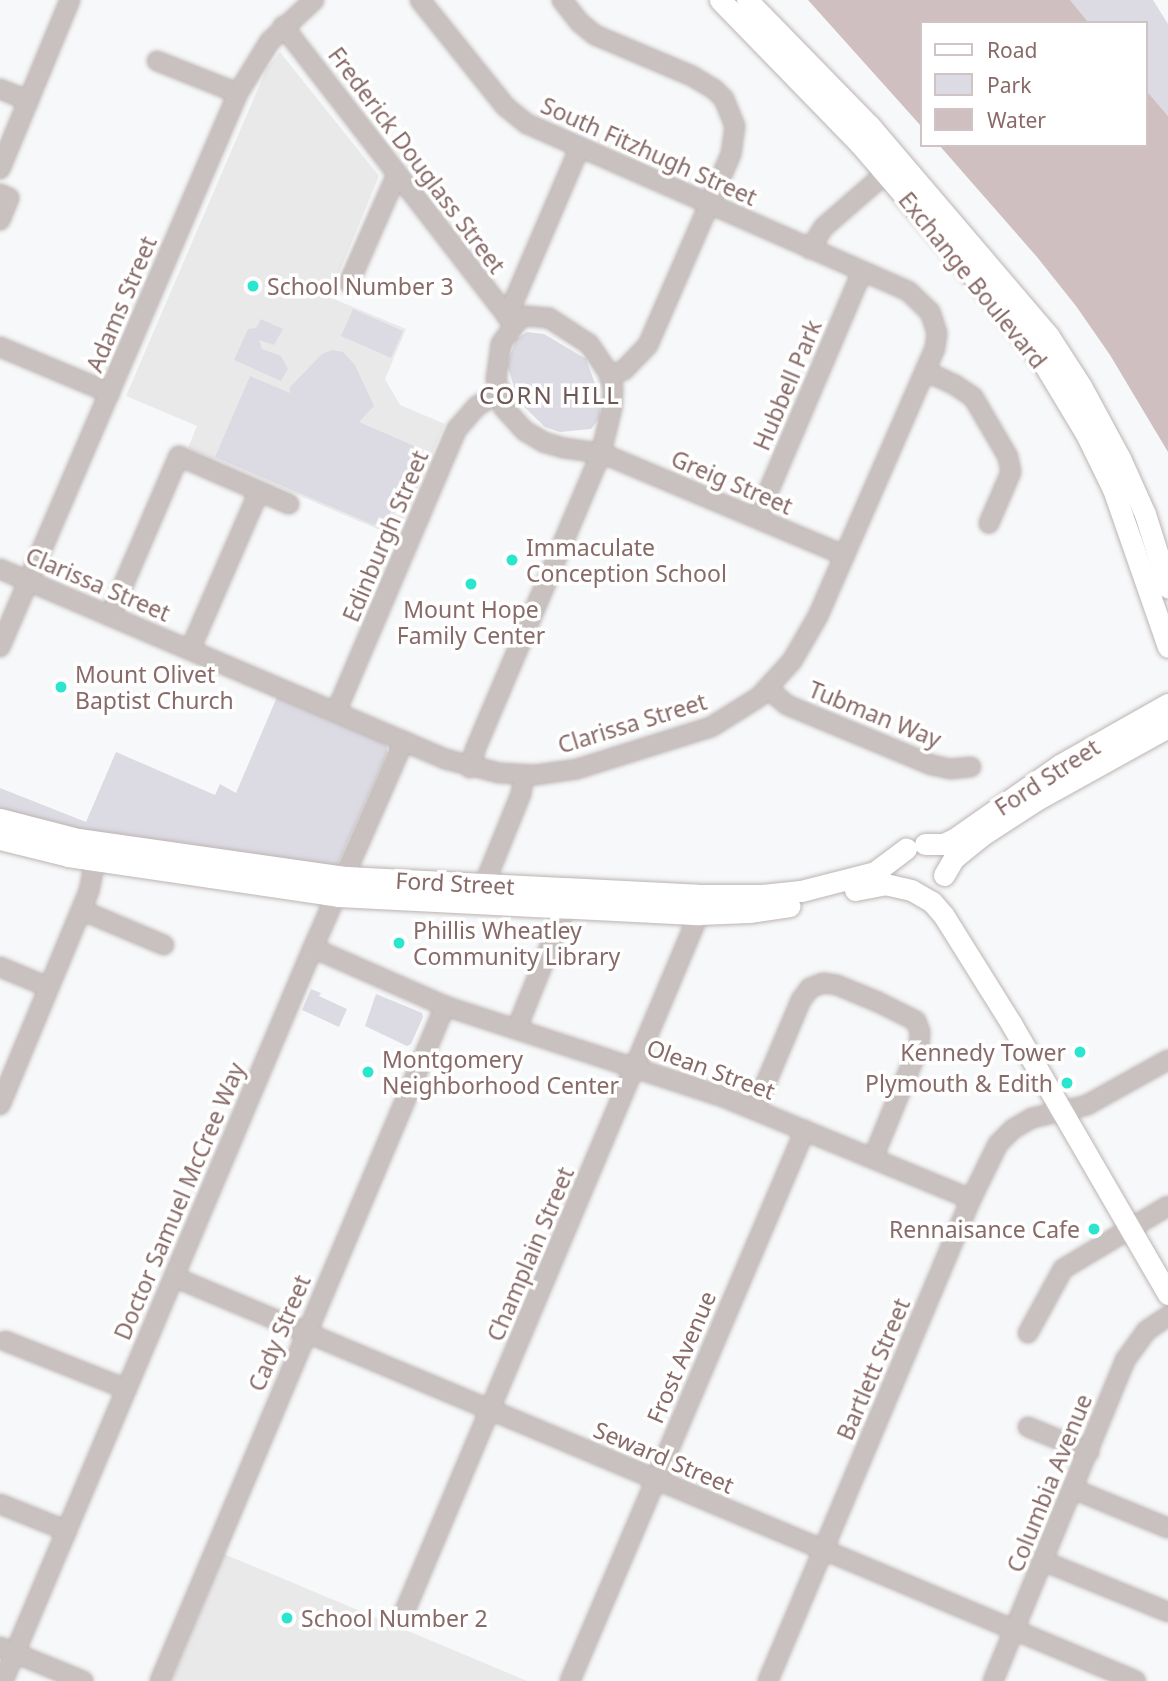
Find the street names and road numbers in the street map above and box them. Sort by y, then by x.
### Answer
street label: Frederick Douglass Street [323,42,511,278]
street label: South Fitzhugh Street [537,91,761,211]
street label: Exchange Boulevard [893,186,1053,374]
street label: Adams Street [80,232,162,376]
street label: Hubbell Park [747,316,827,454]
street label: Greig Street [667,444,797,520]
street label: Edinburgh Street [336,446,434,626]
street label: Clarissa Street [22,541,174,627]
street label: Tubman Way [805,675,945,753]
street label: Clarissa Street [554,687,710,759]
street label: Ford Street [989,733,1105,821]
street label: Ford Street [395,866,515,900]
street label: Olean Street [643,1033,779,1105]
street label: Doctor Samuel McCree Way [108,1058,250,1344]
street label: Champlain Street [481,1163,579,1345]
street label: Cady Street [242,1271,316,1395]
street label: Frost Avenue [641,1287,721,1427]
street label: Bartlett Street [831,1294,915,1444]
street label: Columbia Avenue [1001,1390,1097,1576]
street label: Seward Street [590,1415,738,1499]

